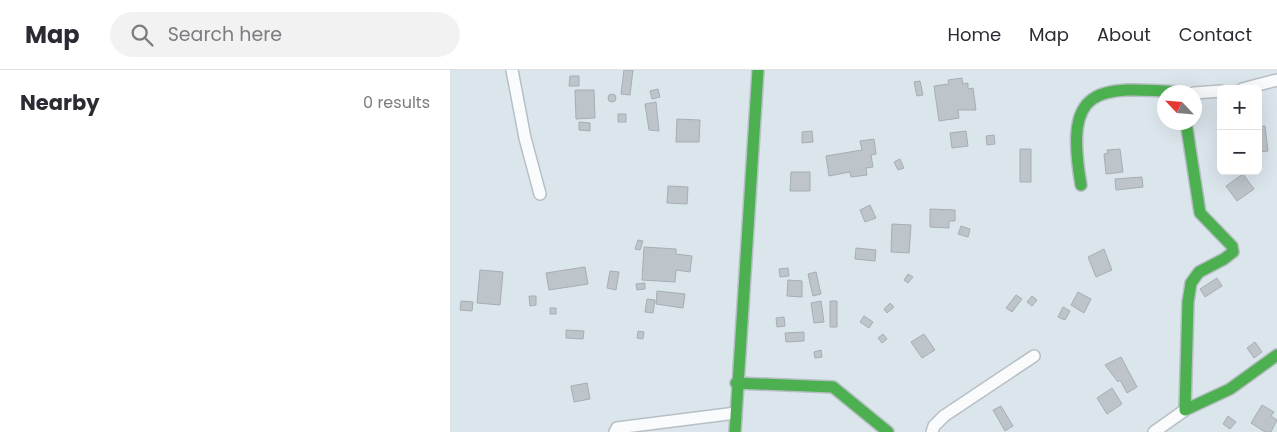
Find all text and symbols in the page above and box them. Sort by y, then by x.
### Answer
search box [110,12,460,57]
text: Map [25,18,80,51]
icon: search [128,21,156,49]
text: Search here [168,21,282,48]
text: Home [947,22,1001,47]
text: Map [1029,22,1069,47]
text: About [1097,22,1151,47]
text: Contact [1179,22,1252,47]
north arrow [1157,85,1202,130]
map controls [1217,85,1262,175]
button: + [1217,85,1262,130]
text: Nearby [20,88,100,117]
text: 0 results [363,91,430,114]
button: − [1217,130,1262,175]

